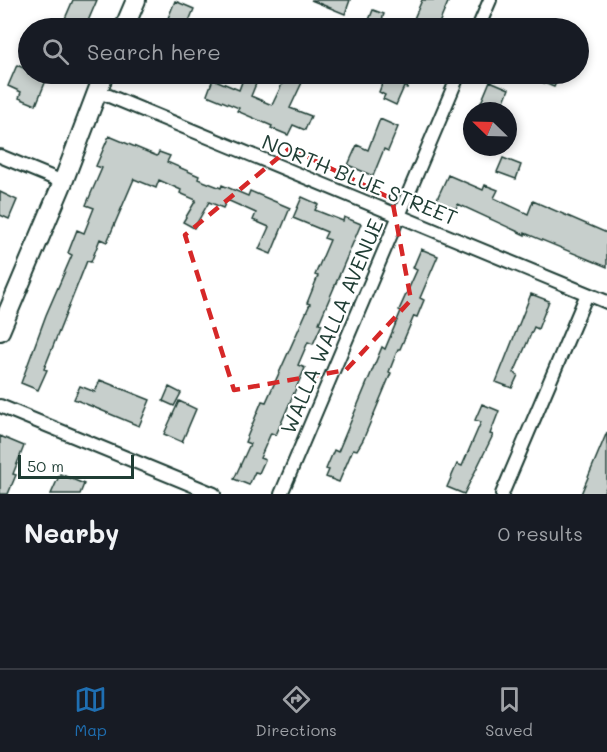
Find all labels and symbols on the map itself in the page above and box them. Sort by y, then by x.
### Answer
north arrow [463,102,517,156]
street label: NORTH BLUE STREET [258,127,462,231]
street label: WALLA WALLA AVENUE [273,214,389,438]
scale bar [18,452,134,480]

